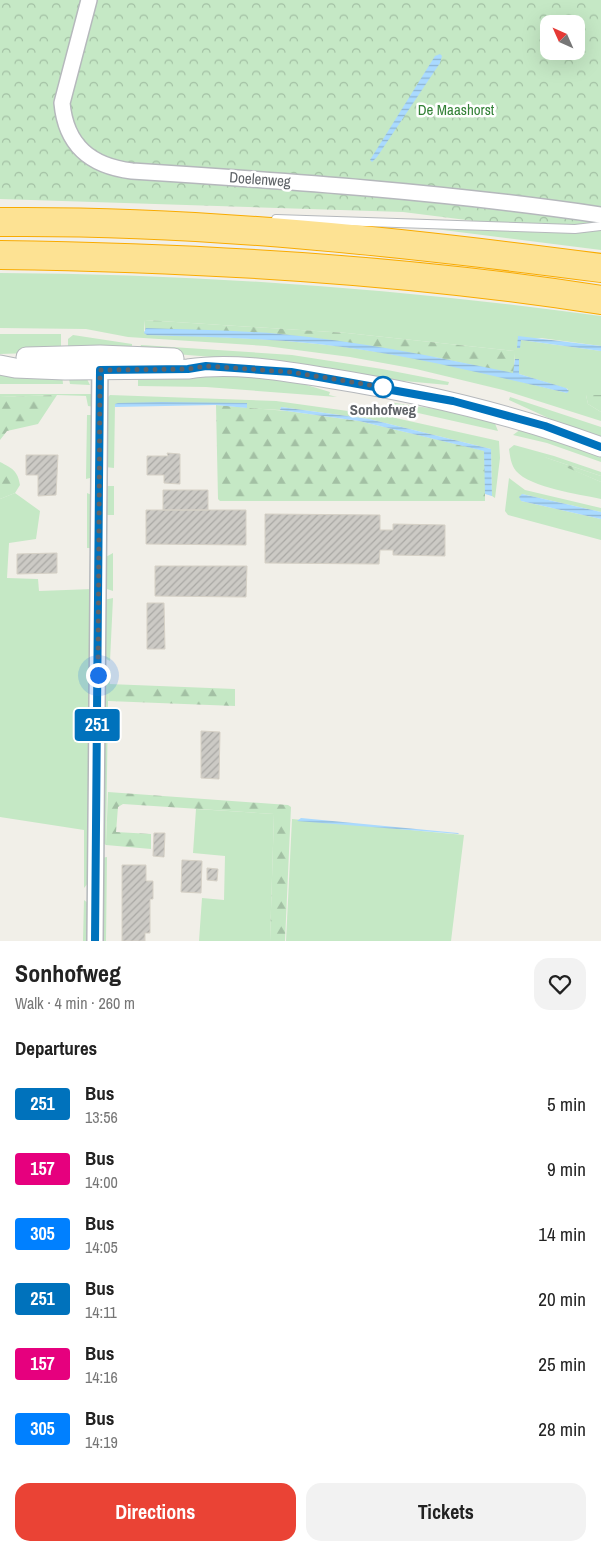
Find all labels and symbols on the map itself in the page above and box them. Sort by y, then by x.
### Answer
north arrow [540,15,585,60]
park label: De Maashorst [418,99,495,120]
street label: Doelenweg [229,166,292,192]
marker: Sonhofweg [372,376,394,398]
place label: Sonhofweg [350,399,417,420]
your location [86,663,111,688]
line badge: 251 [68,709,126,741]

